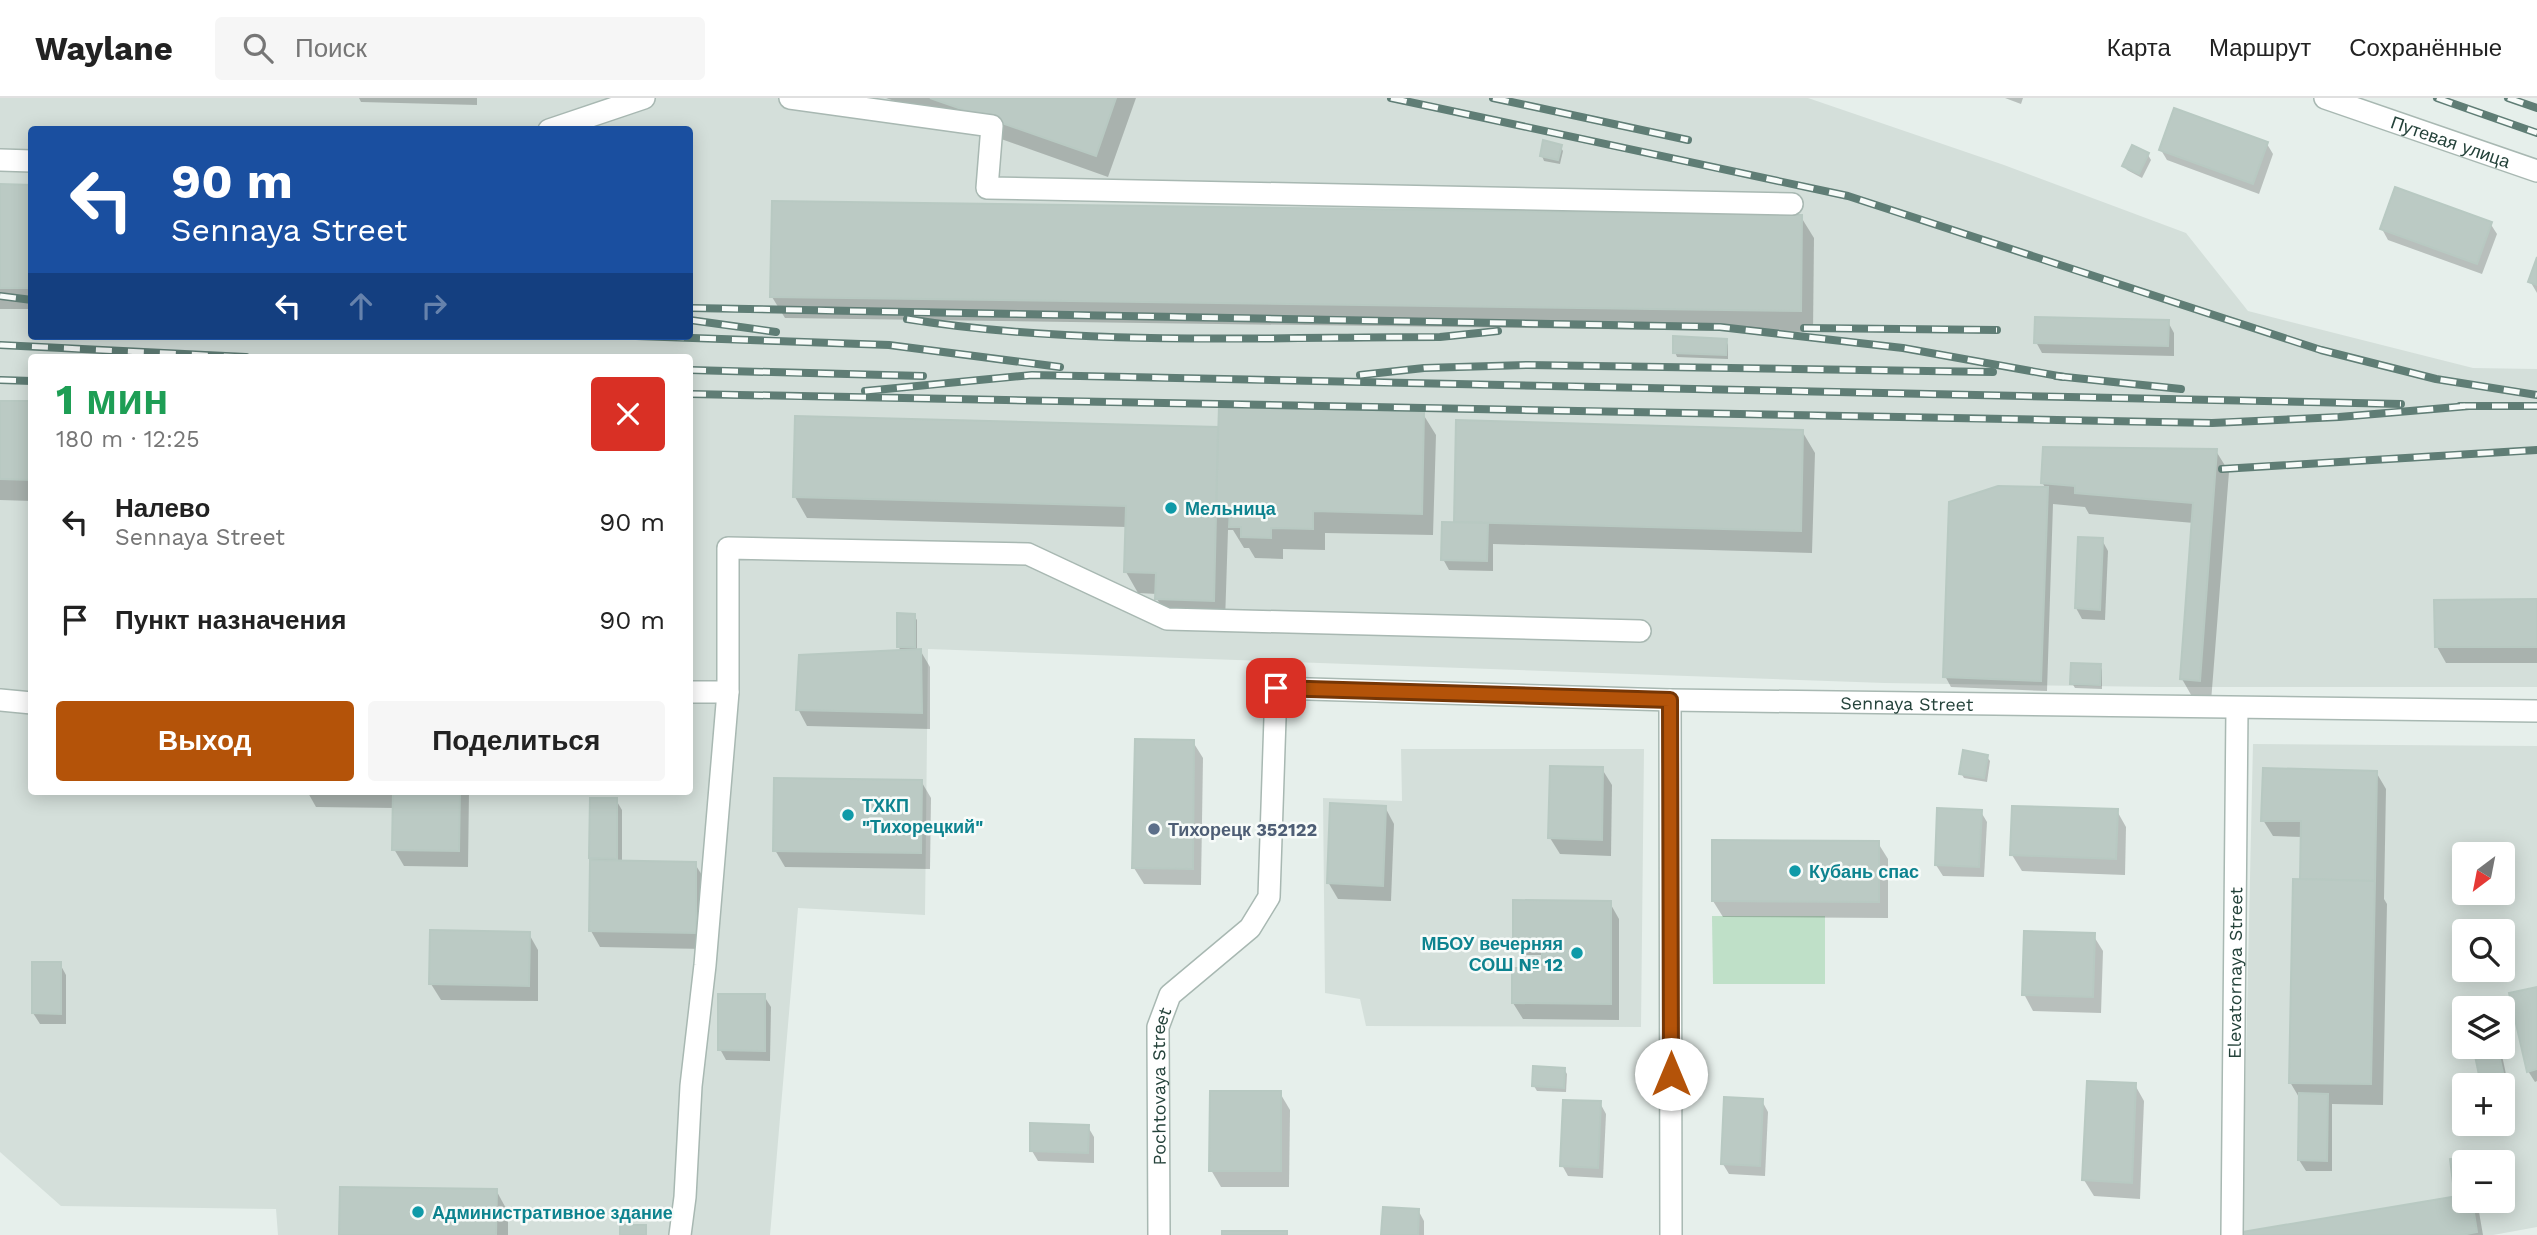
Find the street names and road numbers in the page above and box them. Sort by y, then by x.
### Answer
street label: Путевая улица [2388,111,2514,172]
street label: Sennaya Street [1840,692,1974,714]
street label: Elevatornaya Street [2223,887,2246,1059]
street label: Pochtovaya Street [1147,1004,1175,1166]

